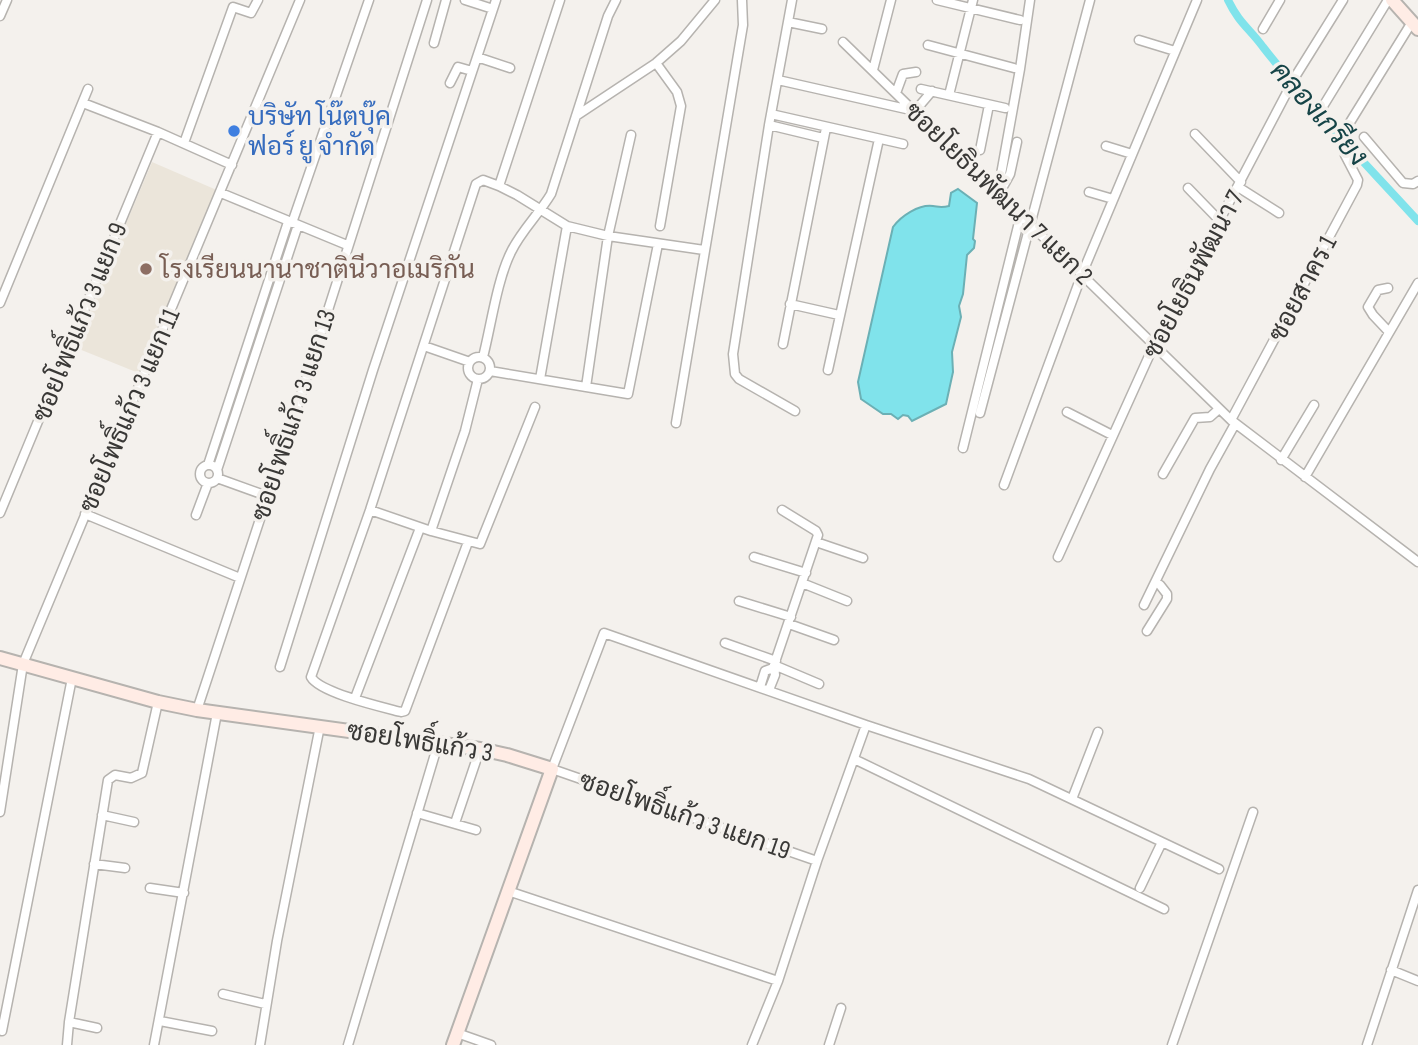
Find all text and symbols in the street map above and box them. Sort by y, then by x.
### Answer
water label: คลองเกรียง [1263,53,1377,173]
street label: ซอยโยธินพัฒนา 7 แยก 2 [897,95,1100,292]
place label: บริษัท โน๊ตบุ๊ค ฟอร์ ยู จำกัด [248,100,391,164]
marker: บริษัท โน๊ตบุ๊ค ฟอร์ ยู จำกัด [226,123,242,139]
street label: ซอยโยธินพัฒนา 7 [1135,184,1252,364]
street label: ซอยโพธิ์แก้ว 3 แยก 9 [18,215,134,427]
street label: ซอยสาคร 1 [1263,231,1344,347]
place label: โรงเรียนนานาชาตินีวาอเมริกัน [158,253,475,286]
marker: โรงเรียนนานาชาตินีวาอเมริกัน [138,261,154,277]
street label: ซอยโพธิ์แก้ว 3 แยก 11 [65,300,187,517]
street label: ซอยโพธิ์แก้ว 3 แยก 13 [237,303,343,525]
street label: ซอยโพธิ์แก้ว 3 [345,707,496,769]
street label: ซอยโพธิ์แก้ว 3 แยก 19 [575,757,797,867]

